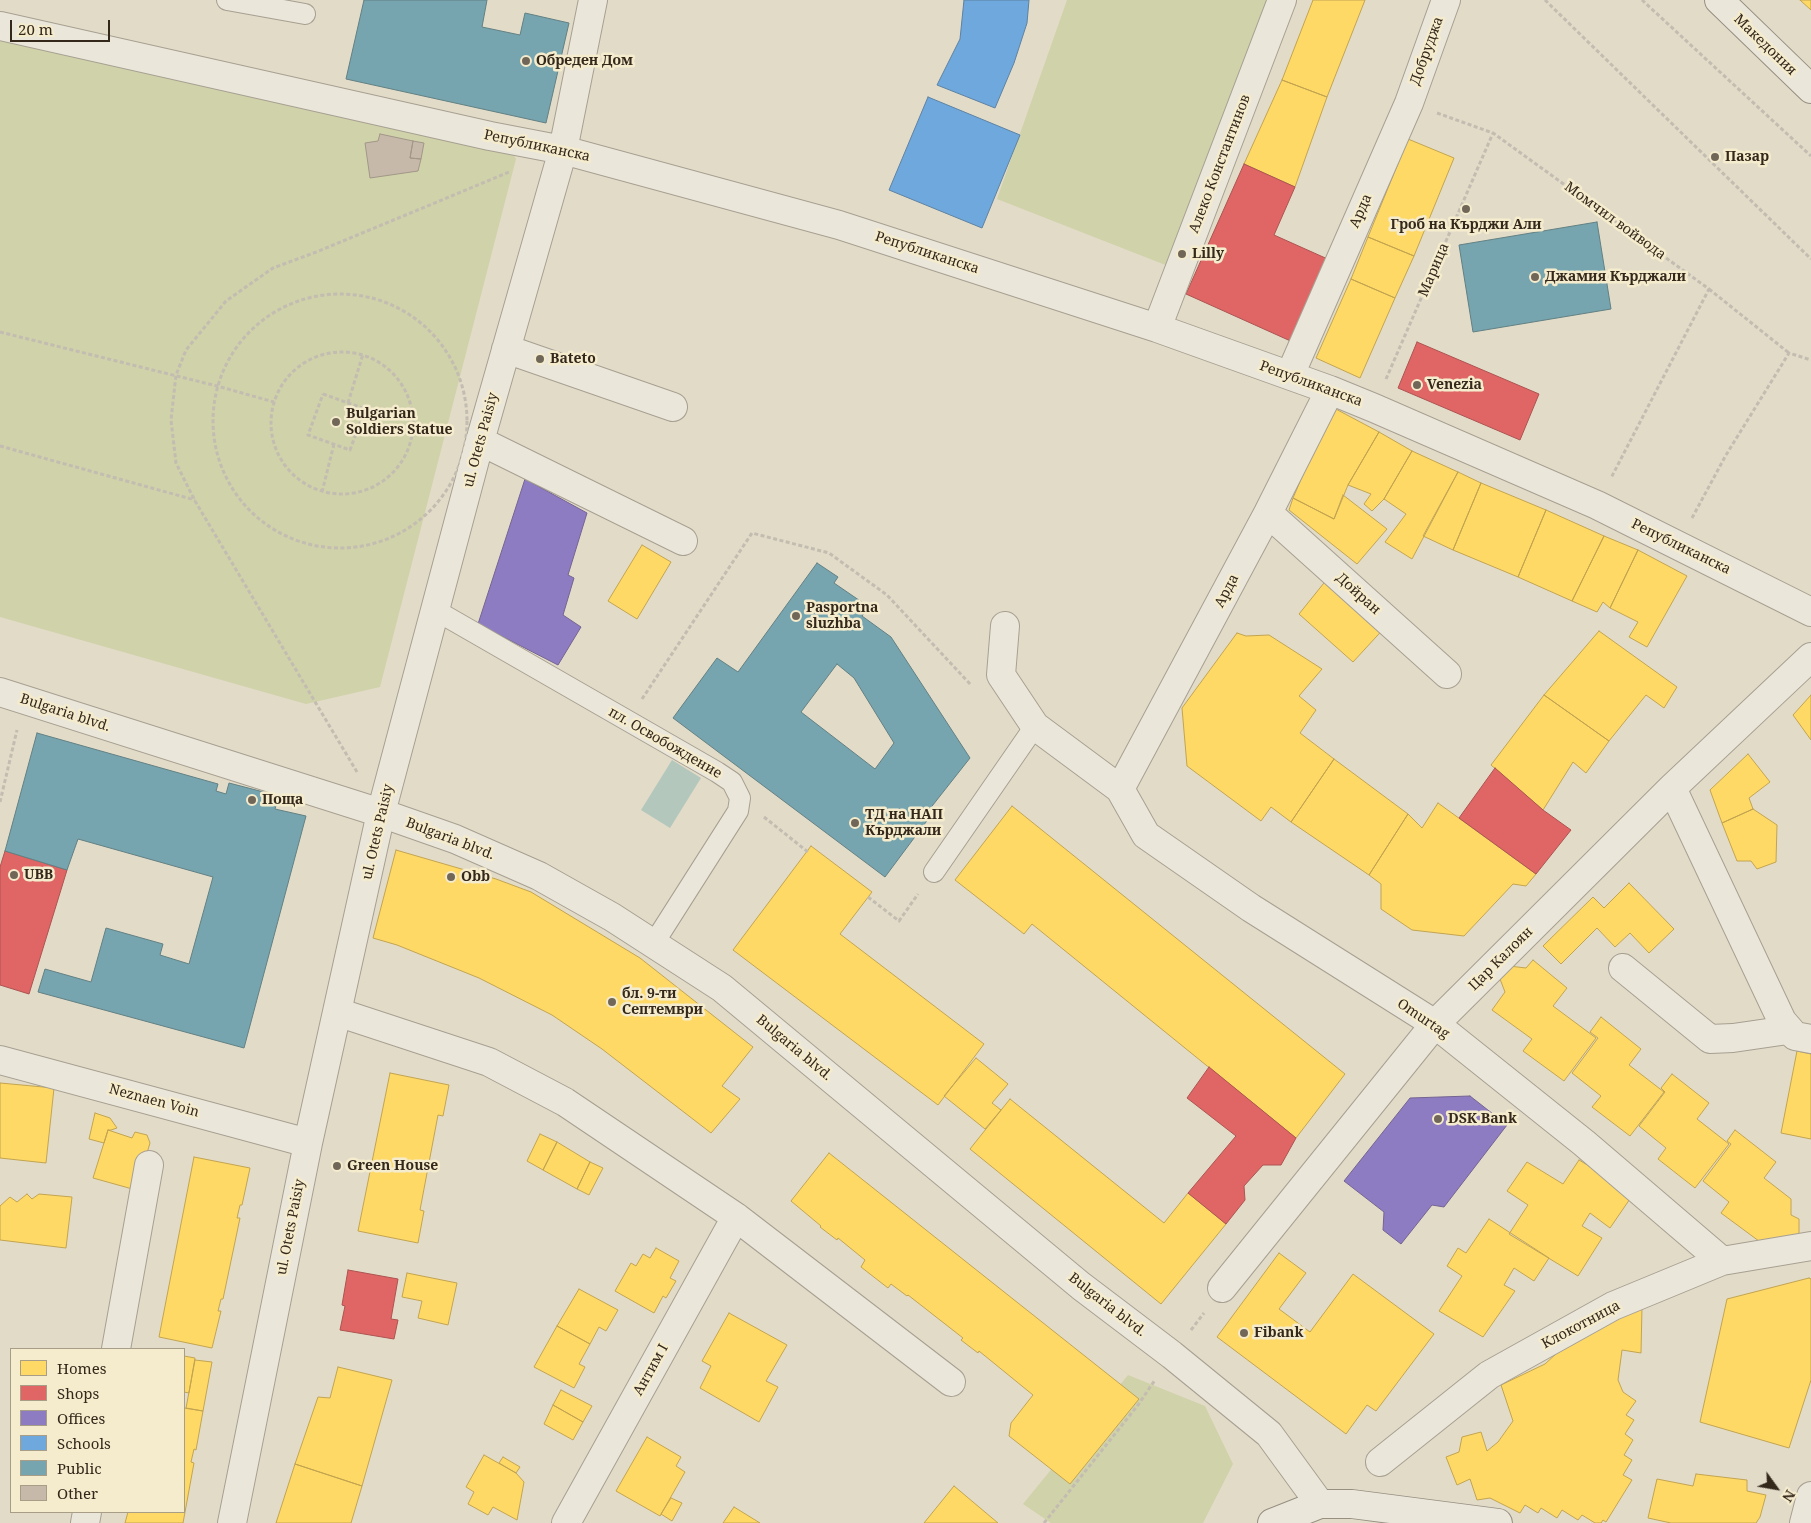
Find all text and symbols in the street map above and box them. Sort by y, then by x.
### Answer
scale bar [12,10,112,42]
street label: Македония [1730,11,1800,79]
street label: Добруджа [1407,15,1447,87]
text: 20 m [18,19,53,39]
place label: Обреден Дом [536,53,633,69]
marker: Обреден Дом [520,55,532,67]
street label: Алеко Константинов [1186,92,1254,236]
street label: Републиканска [482,127,592,165]
place label: Пазар [1725,149,1769,165]
marker: Пазар [1709,151,1721,163]
street label: Момчил войвода [1561,179,1669,263]
street label: Арда [1346,191,1376,231]
marker: Гроб на Кърджи Али [1460,203,1472,215]
place label: Гроб на Кърджи Али [1391,217,1541,233]
street label: Републиканска [873,228,981,278]
street label: Марица [1415,241,1453,299]
place label: Lilly [1192,246,1224,262]
marker: Lilly [1176,248,1188,260]
place label: Джамия Кърджали [1545,269,1686,285]
marker: Джамия Кърджали [1529,271,1541,283]
place label: Bateto [550,351,596,367]
marker: Bateto [534,353,546,365]
street label: Републиканска [1257,358,1365,410]
place label: Venezia [1427,377,1482,393]
marker: Venezia [1411,379,1423,391]
street label: ul. Otets Paisiy [460,391,502,489]
place label: Bulgarian Soldiers Statue [346,406,453,438]
marker: Bulgarian Soldiers Statue [330,416,342,428]
street label: Републиканска [1629,516,1733,578]
street label: Дойран [1332,570,1384,618]
street label: Арда [1211,571,1243,611]
place label: Pasportna sluzhba [806,600,878,632]
marker: Pasportna sluzhba [790,610,802,622]
street label: Bulgaria blvd. [18,691,112,735]
street label: пл. Освобождение [605,704,725,782]
street label: ul. Otets Paisiy [359,783,397,881]
place label: Поща [262,792,303,808]
marker: Поща [246,794,258,806]
place label: ТД на НАП Кърджали [865,807,943,840]
street label: Bulgaria blvd. [403,814,497,864]
marker: ТД на НАП Кърджали [849,817,861,829]
place label: UBB [24,867,53,883]
marker: UBB [8,869,20,881]
place label: Obb [461,869,490,885]
marker: Obb [445,871,457,883]
street label: Цар Калоян [1466,924,1536,994]
place label: бл. 9-ти Септември [622,986,703,1019]
street label: Omurtag [1394,995,1452,1043]
marker: бл. 9-ти Септември [606,996,618,1008]
street label: Bulgaria blvd. [753,1012,835,1084]
street label: Neznaen Voin [107,1081,201,1121]
place label: DSK Bank [1448,1111,1517,1127]
marker: DSK Bank [1432,1113,1444,1125]
place label: Green House [347,1158,438,1174]
marker: Green House [331,1160,343,1172]
street label: ul. Otets Paisiy [273,1178,309,1276]
street label: Bulgaria blvd. [1065,1270,1149,1340]
street label: Клокотница [1539,1297,1623,1353]
place label: Fibank [1254,1325,1303,1341]
marker: Fibank [1238,1327,1250,1339]
street label: Антим I [630,1341,672,1399]
legend [10,1348,185,1513]
text: Homes [57,1358,107,1378]
text: Shops [57,1383,99,1403]
text: Offices [57,1408,105,1428]
text: Schools [57,1433,111,1453]
text: Public [57,1458,102,1478]
north arrow [1751,1463,1801,1513]
text: Other [57,1483,98,1503]
text: N [1778,1486,1800,1506]

